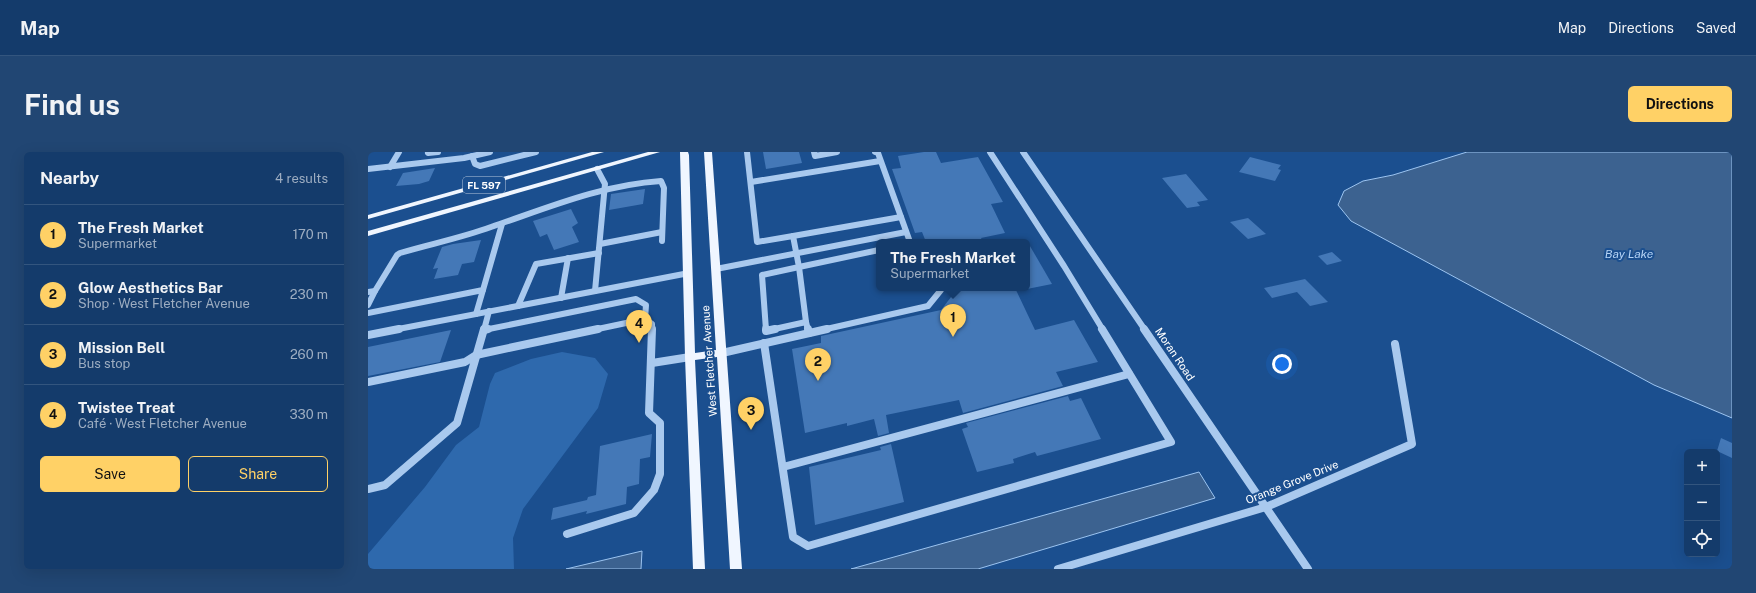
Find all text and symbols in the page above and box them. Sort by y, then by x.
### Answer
text: Map [20,17,60,39]
text: Map [1558,20,1586,36]
text: Directions [1608,20,1674,36]
text: Saved [1696,20,1736,36]
button: Directions [1628,86,1732,122]
text: Find us [24,88,120,121]
text: Nearby [40,168,99,188]
text: 4 results [275,171,328,186]
road number: FL 597 [463,177,505,193]
text: The Fresh Market [78,219,204,236]
text: 1 [50,227,56,242]
text: 170 m [293,227,328,242]
text: Supermarket [78,236,157,251]
popup [876,239,1030,291]
water label: Bay Lake [1605,247,1654,261]
text: The Fresh Market [890,249,1016,266]
text: Supermarket [890,266,969,281]
text: Glow Aesthetics Bar [78,279,223,296]
text: 2 [49,287,57,302]
text: 230 m [290,287,328,302]
text: Shop · West Fletcher Avenue [78,296,250,311]
pin: 1 [940,304,966,337]
street label: West Fletcher Avenue [699,305,719,417]
pin: 4 [626,310,652,343]
street label: Moran Road [1153,325,1197,383]
text: Mission Bell [78,339,165,356]
text: 3 [49,347,57,362]
text: 260 m [290,347,328,362]
pin: 2 [805,348,831,381]
your location [1272,354,1292,374]
text: Bus stop [78,356,130,371]
pin: 3 [738,397,764,430]
text: Twistee Treat [78,399,175,416]
text: 4 [49,407,57,422]
text: 330 m [289,407,328,422]
text: Café · West Fletcher Avenue [78,416,247,431]
map controls [1684,449,1720,557]
button: + [1684,449,1720,485]
button: Save [40,456,180,492]
button: Share [188,456,328,492]
street label: Orange Grove Drive [1244,458,1340,506]
button: − [1684,485,1720,521]
button: locate [1684,521,1720,557]

